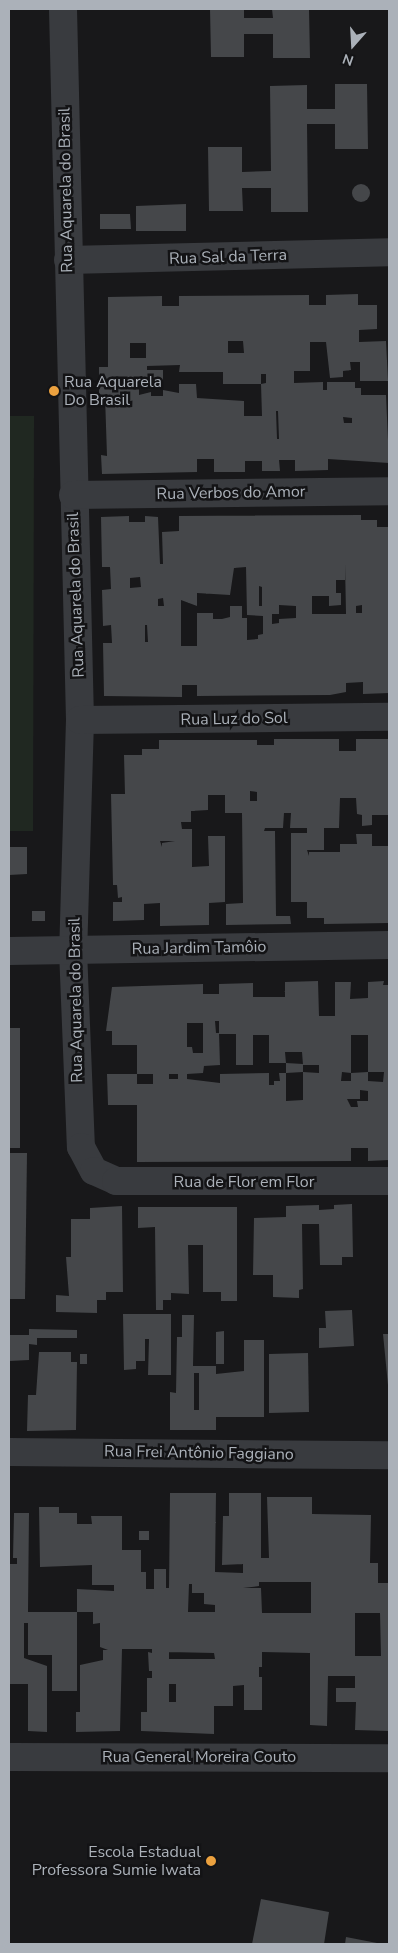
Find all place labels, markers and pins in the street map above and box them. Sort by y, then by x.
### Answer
place label: Rua Aquarela Do Brasil [64,372,162,410]
marker: Rua Aquarela Do Brasil [48,385,60,397]
place label: Escola Estadual Professora Sumie Iwata [32,1842,201,1880]
marker: Escola Estadual Professora Sumie Iwata [205,1855,217,1867]

